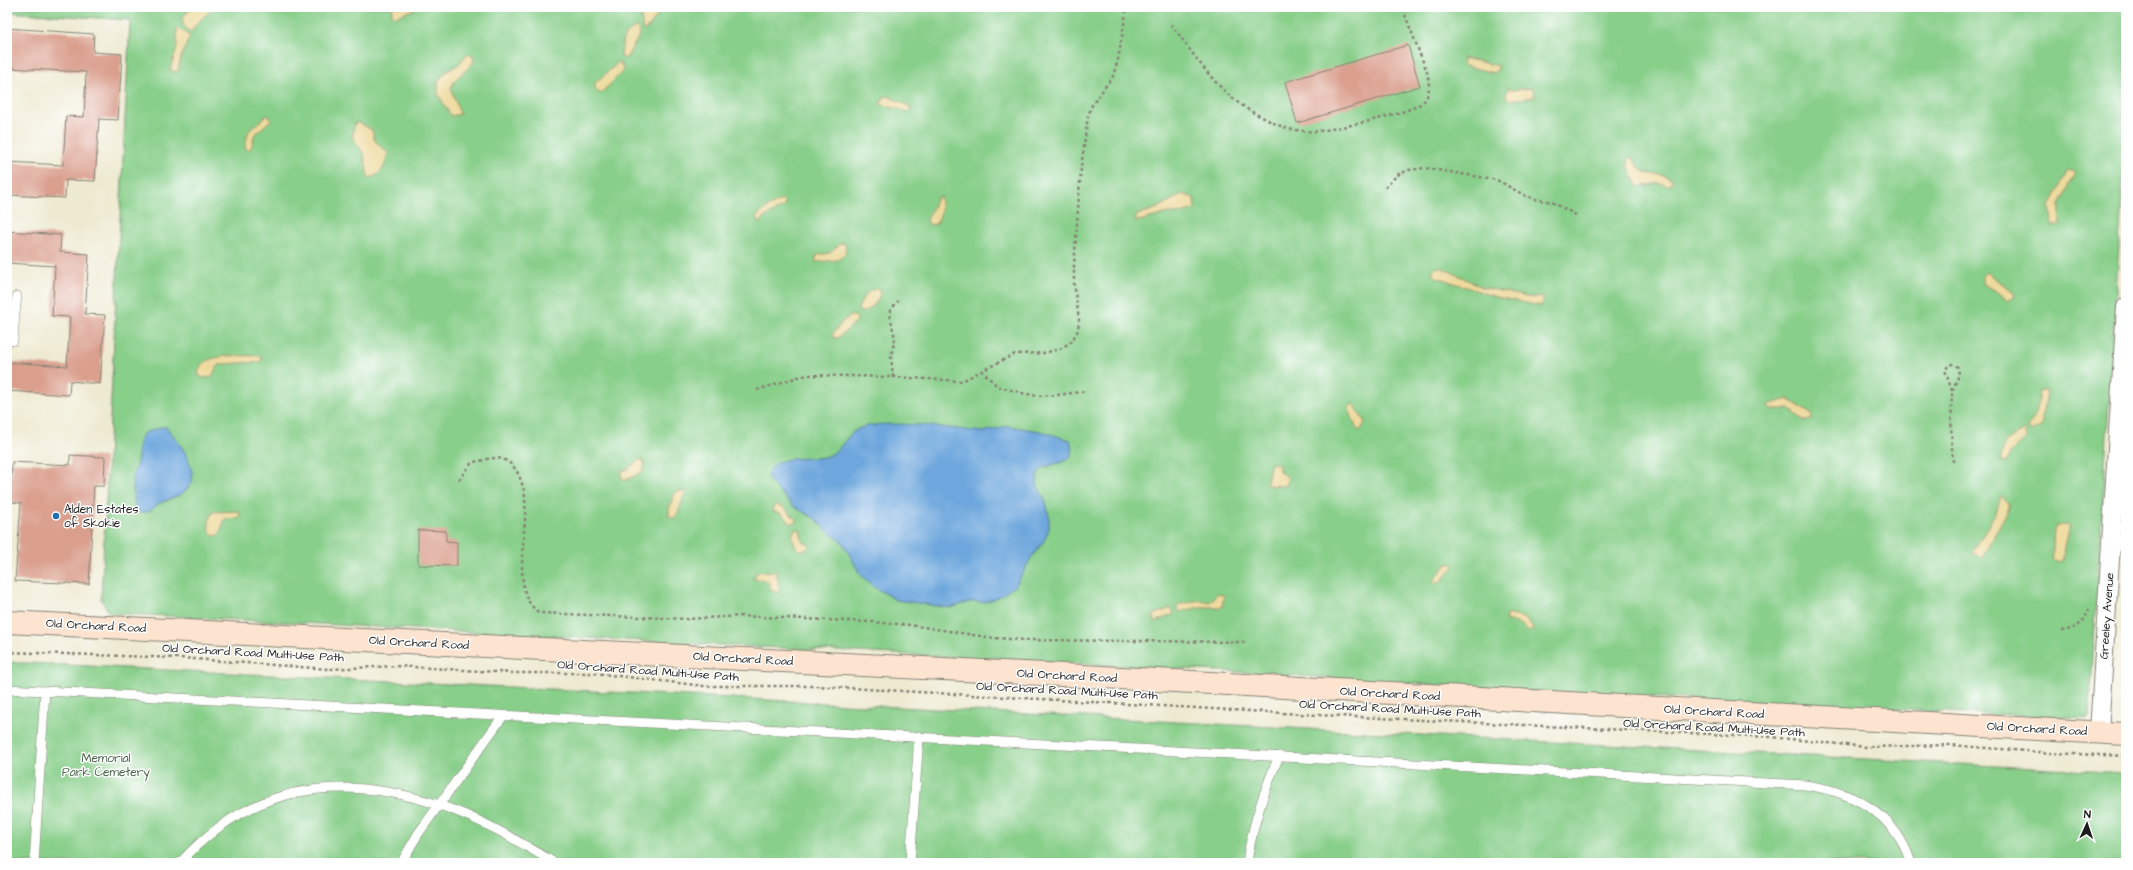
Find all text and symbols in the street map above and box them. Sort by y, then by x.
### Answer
place label: Alden Estates of Skokie [64,501,138,532]
marker: Alden Estates of Skokie [51,511,61,521]
street label: Greeley Avenue [2095,572,2120,660]
street label: Old Orchard Road [45,615,147,637]
street label: Old Orchard Road [368,632,470,654]
street label: Old Orchard Road Multi-Use Path [162,640,344,666]
street label: Old Orchard Road [692,648,794,670]
street label: Old Orchard Road Multi-Use Path [557,656,739,686]
street label: Old Orchard Road [1016,665,1118,687]
street label: Old Orchard Road Multi-Use Path [976,678,1158,704]
street label: Old Orchard Road [1339,683,1441,705]
street label: Old Orchard Road Multi-Use Path [1299,696,1481,722]
street label: Old Orchard Road [1663,701,1765,723]
street label: Old Orchard Road Multi-Use Path [1623,715,1805,741]
street label: Old Orchard Road [1986,718,2088,740]
park label: Memorial Park Cemetery [62,750,150,782]
north arrow [2067,804,2107,844]
text: N [2084,807,2091,822]

